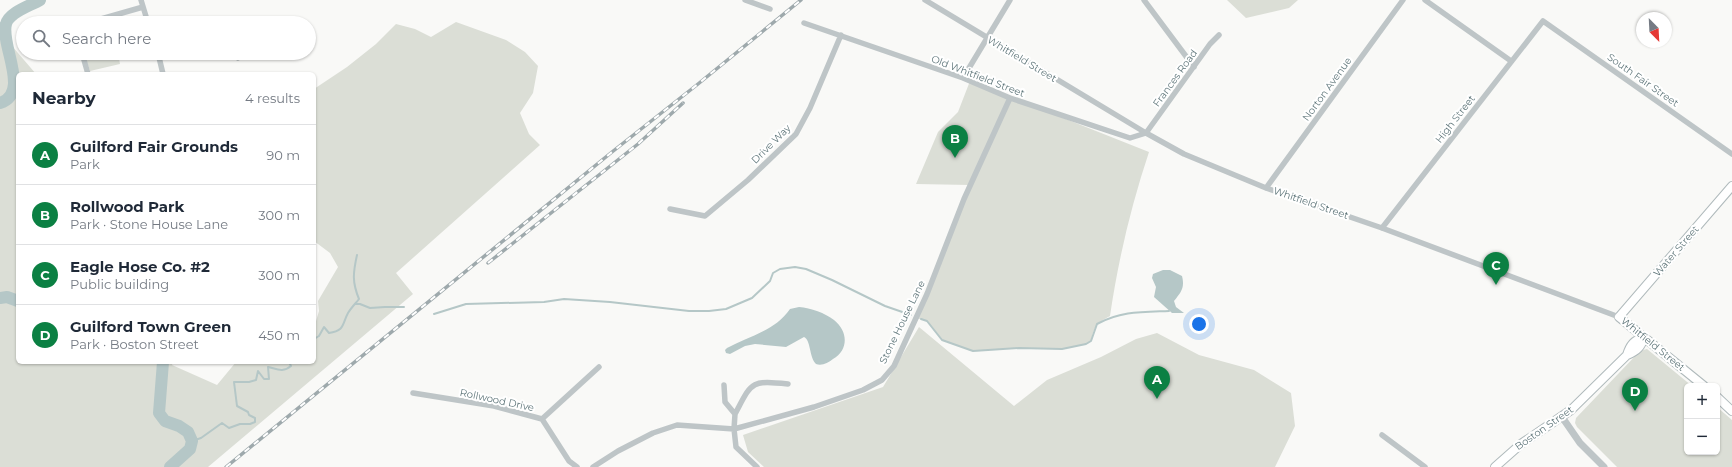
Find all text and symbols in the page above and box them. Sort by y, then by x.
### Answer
north arrow [1636,12,1672,48]
search box [16,16,316,60]
icon: search [30,27,52,49]
text: Search here [62,29,151,48]
street label: Whitfield Street [985,33,1059,85]
street label: Frances Road [1150,47,1200,109]
street label: South Fair Street [1605,51,1681,109]
street label: Old Whitfield Street [929,52,1027,100]
street label: Norton Avenue [1299,55,1355,123]
text: Nearby [32,88,96,108]
text: 4 results [245,90,300,106]
street label: High Street [1432,92,1478,146]
street label: Drive Way [749,121,794,166]
pin: B [942,125,968,158]
text: Guilford Fair Grounds [70,137,238,156]
text: A [40,147,50,163]
text: 90 m [266,147,300,163]
text: Park [70,156,100,172]
street label: Whitfield Street [1272,184,1350,222]
text: Rollwood Park [70,197,184,216]
text: B [40,207,50,223]
text: 300 m [258,207,300,223]
text: Park · Stone House Lane [70,216,228,232]
street label: Water Street [1650,223,1702,279]
pin: C [1483,252,1509,285]
text: Eagle Hose Co. #2 [70,257,210,276]
text: C [40,267,50,283]
text: 300 m [258,267,300,283]
text: Public building [70,276,169,292]
street label: Stone House Lane [876,278,928,366]
your location [1189,314,1209,334]
street label: Whitfield Street [1618,314,1688,374]
text: Guilford Town Green [70,317,231,336]
text: D [40,327,50,343]
text: 450 m [258,327,300,343]
text: Park · Boston Street [70,336,199,352]
pin: A [1144,366,1170,399]
pin: D [1622,378,1648,411]
map controls [1684,383,1720,455]
button: + [1684,383,1720,419]
street label: Rollwood Drive [459,386,535,414]
street label: Boston Street [1512,403,1576,453]
button: − [1684,419,1720,455]

